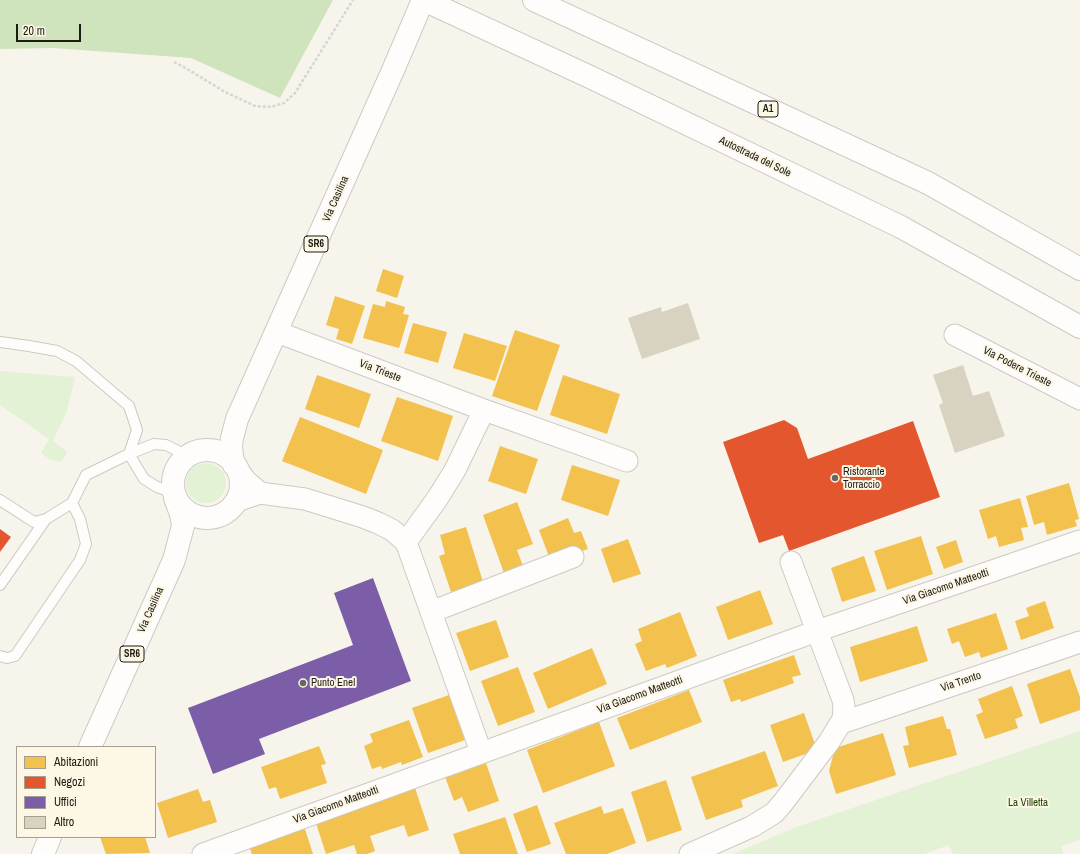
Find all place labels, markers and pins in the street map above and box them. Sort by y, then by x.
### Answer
place label: Ristorante Torraccio [843,465,885,491]
marker: Ristorante Torraccio [830,473,840,483]
place label: Punto Enel [311,676,355,690]
marker: Punto Enel [298,678,308,688]

